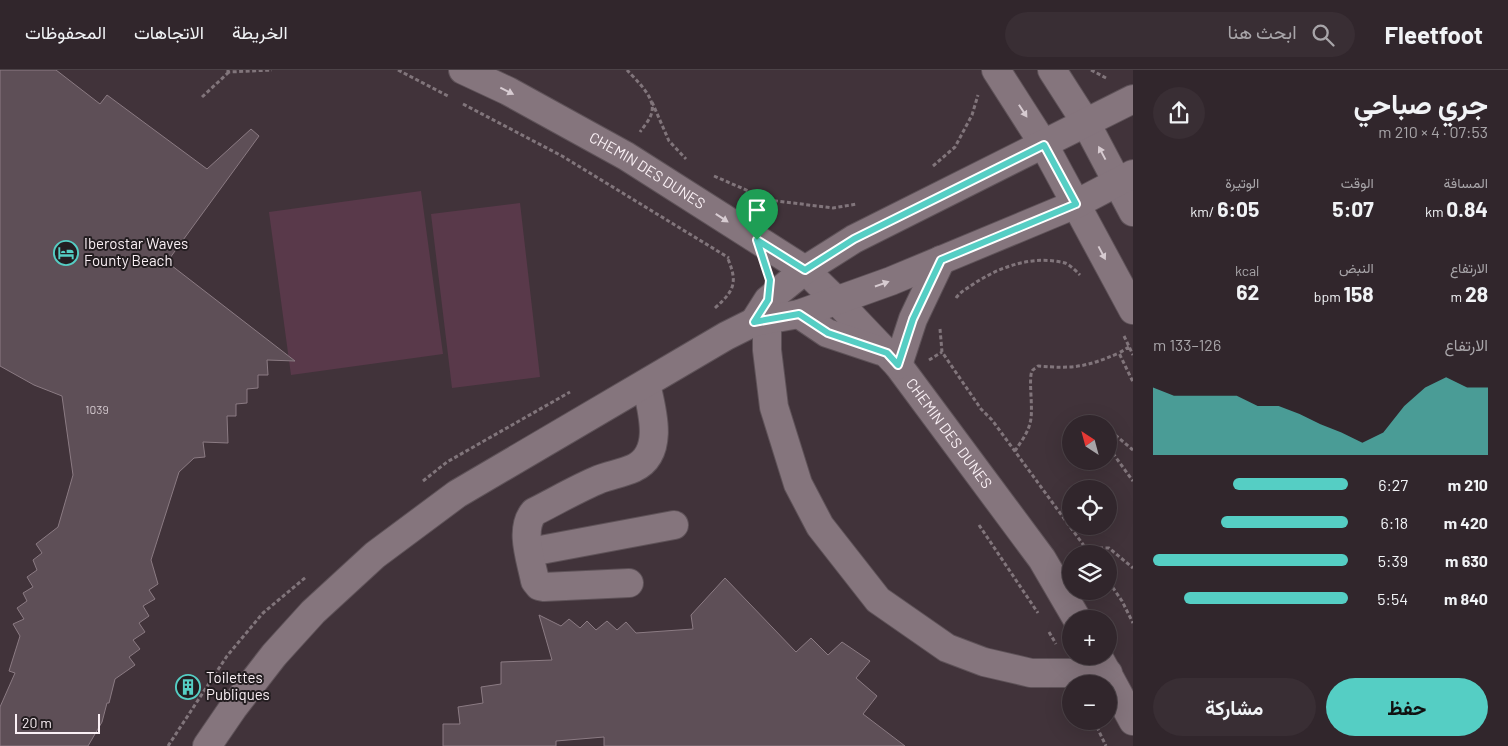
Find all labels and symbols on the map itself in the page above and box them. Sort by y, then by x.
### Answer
one-way arrow [499,87,514,95]
one-way arrow [1018,104,1028,117]
street label: CHEMIN DES DUNES [586,128,709,212]
one-way arrow [1098,146,1106,160]
pin [736,189,778,240]
one-way arrow [715,213,728,223]
place label: Iberostar Waves Founty Beach [84,234,188,269]
hotel icon: Iberostar Waves Founty Beach [53,240,79,266]
one-way arrow [1098,245,1106,260]
one-way arrow [874,279,889,287]
street label: CHEMIN DES DUNES [903,374,997,492]
house number: 1039 [85,402,109,416]
north arrow [1062,415,1118,470]
place label: Toilettes Publiques [206,668,270,703]
building icon: Toilettes Publiques [175,674,201,700]
scale bar [15,711,100,734]

